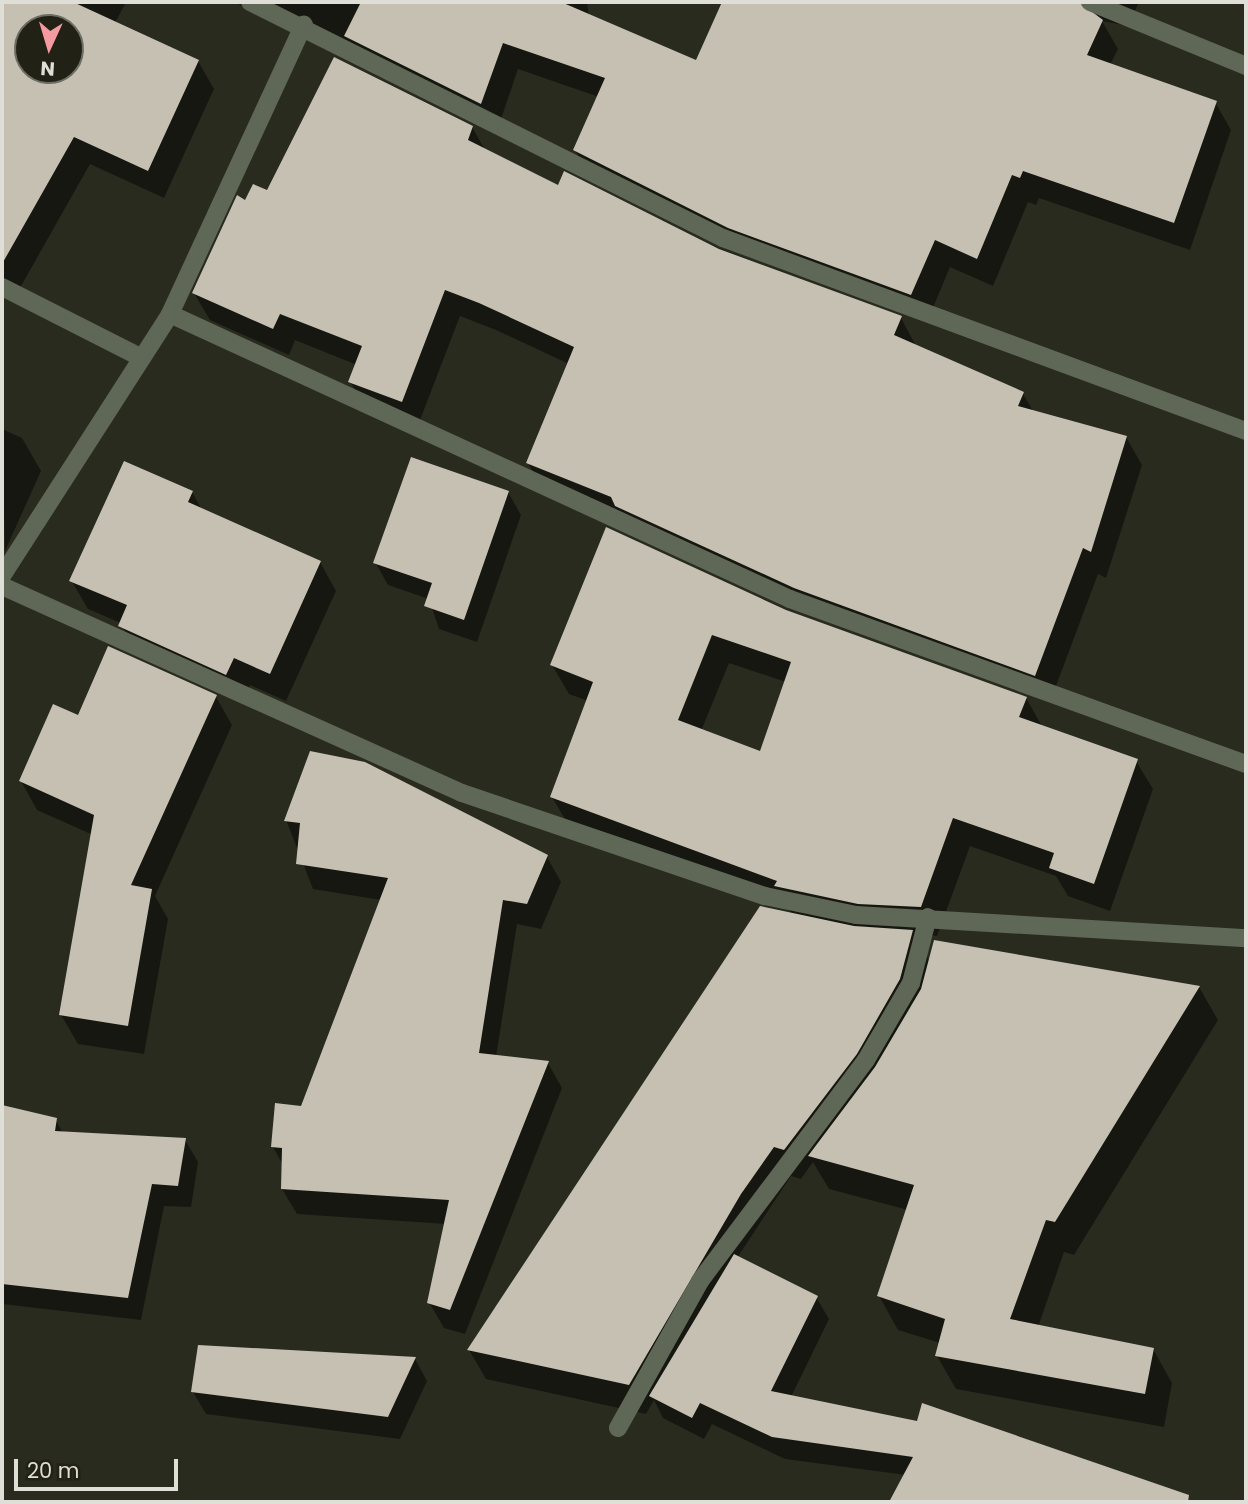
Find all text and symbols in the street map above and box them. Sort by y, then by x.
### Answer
north arrow [14,14,84,84]
text: N [40,54,56,82]
scale bar [18,1444,182,1488]
text: 20 m [27,1456,80,1485]

